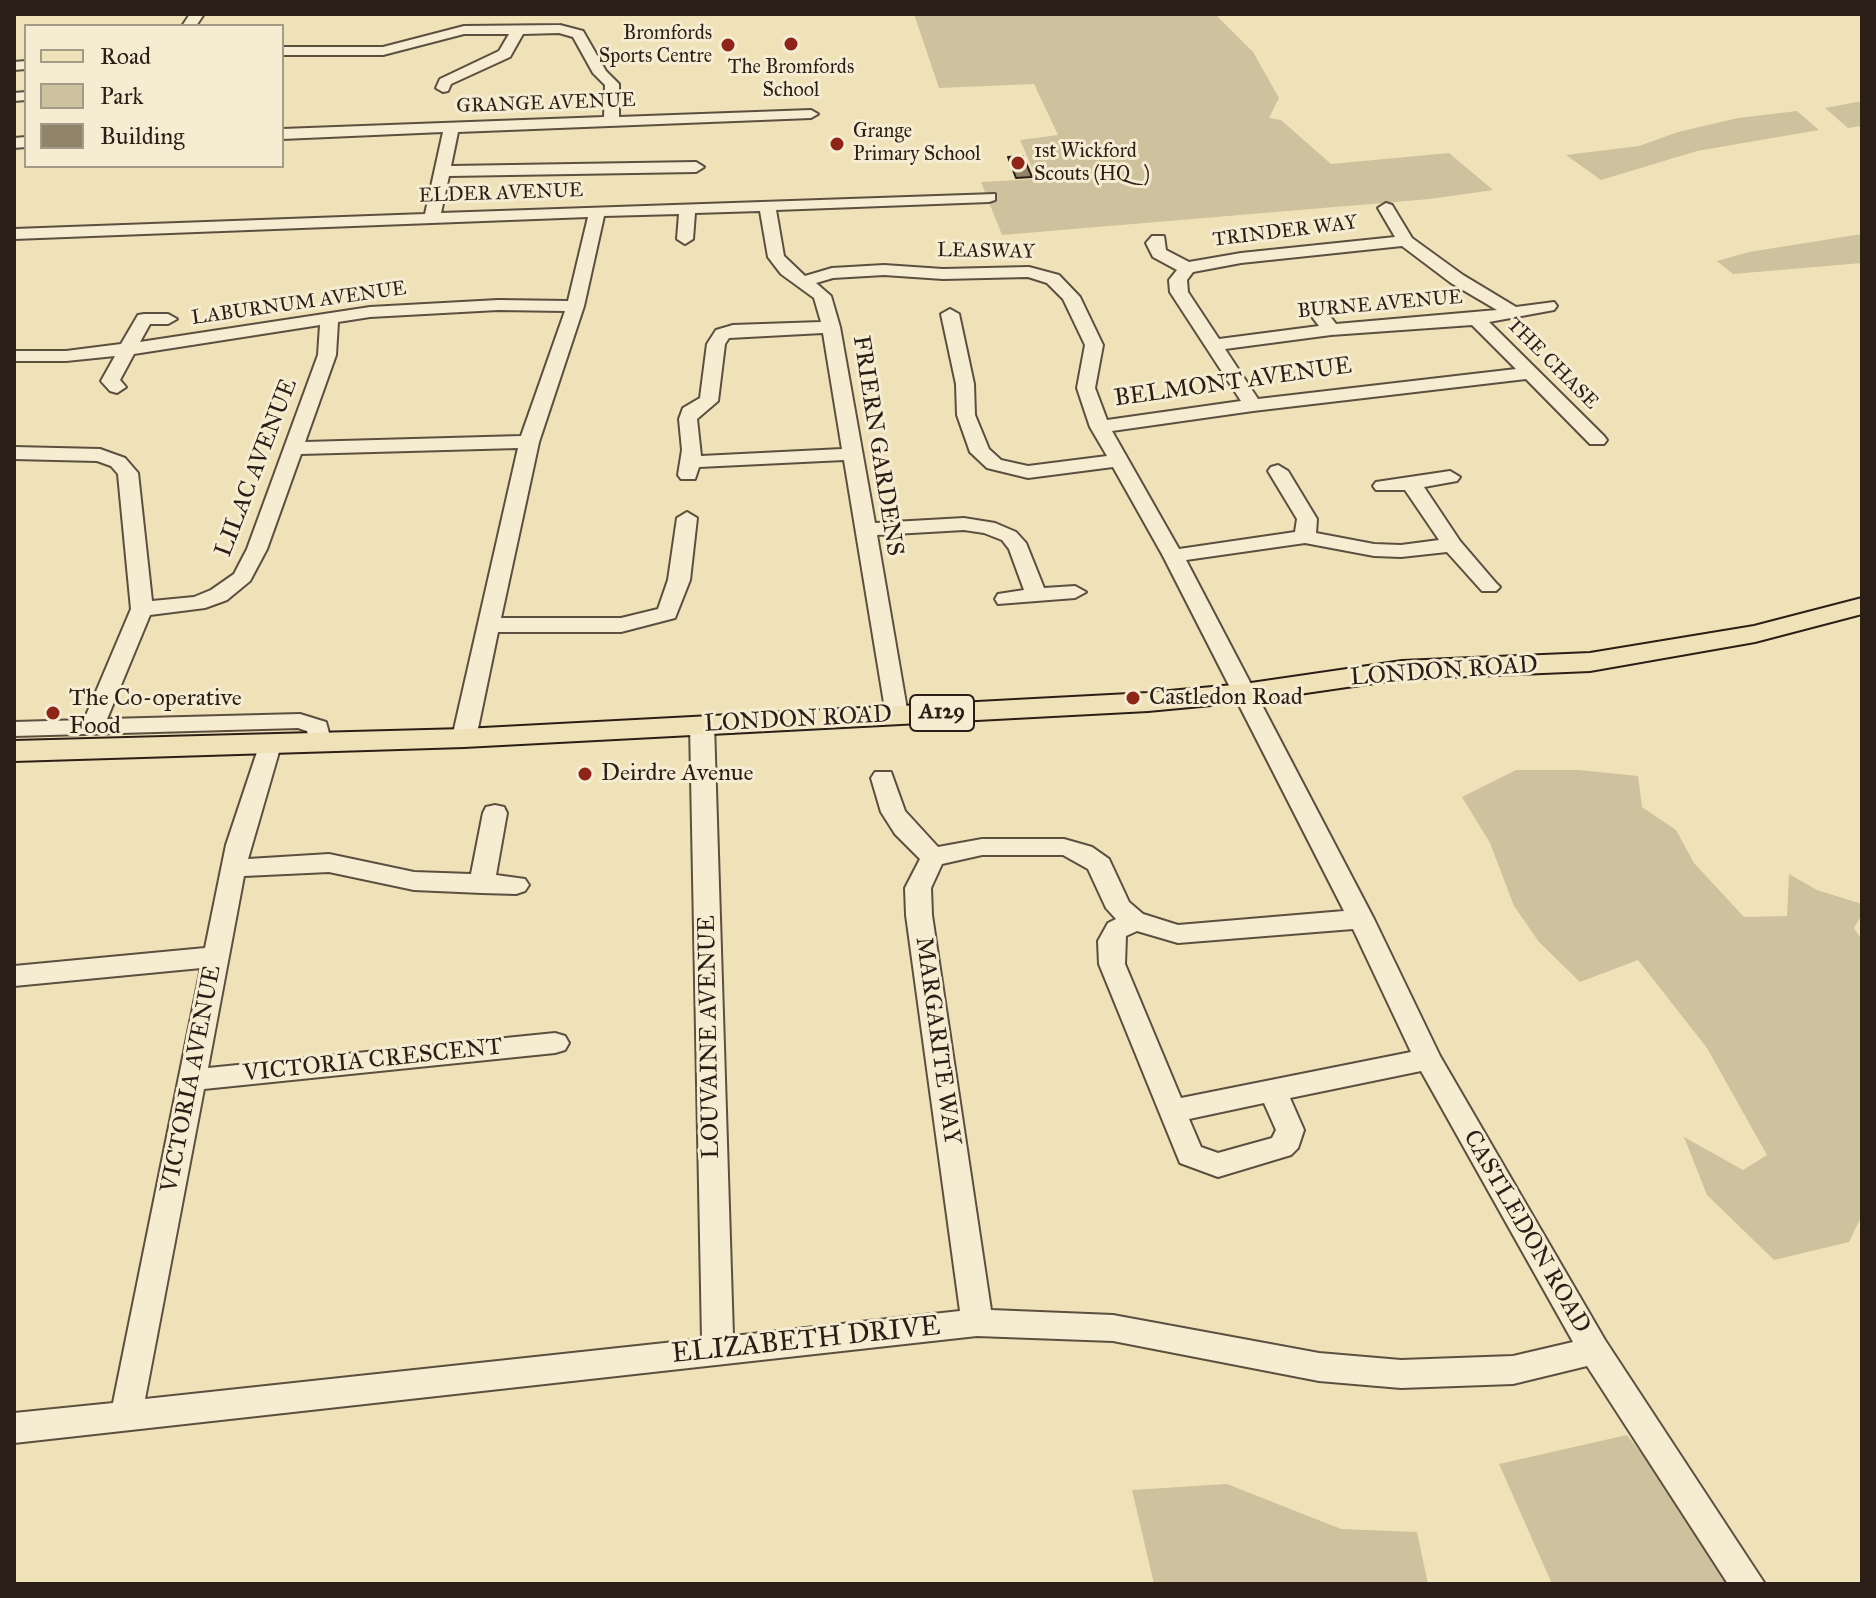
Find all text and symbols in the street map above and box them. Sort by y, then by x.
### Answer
place label: Bromfords Sports Centre [599,22,712,69]
legend [24,24,284,168]
marker: The Bromfords School [782,35,800,53]
marker: Bromfords Sports Centre [719,36,737,54]
text: Road [100,41,151,71]
place label: The Bromfords School [728,56,854,103]
text: Park [100,81,143,111]
street label: GRANGE AVENUE [456,89,636,119]
place label: Grange Primary School [853,120,981,167]
text: Building [100,121,185,151]
marker: Grange Primary School [828,135,846,153]
place label: 1st Wickford Scouts (HQ) [1034,140,1150,187]
marker: 1st Wickford Scouts (HQ) [1009,154,1027,172]
street label: ELDER AVENUE [418,179,584,209]
street label: TRINDER WAY [1211,211,1359,253]
street label: LEASWAY [937,239,1035,265]
street label: LABURNUM AVENUE [190,277,408,331]
street label: BURNE AVENUE [1296,286,1464,324]
street label: THE CHASE [1501,313,1603,415]
street label: FRIERN GARDENS [845,334,909,558]
street label: BELMONT AVENUE [1112,352,1354,414]
street label: LILAC AVENUE [210,375,304,561]
street label: LONDON ROAD [1349,651,1539,693]
place label: Castledon Road [1149,684,1303,712]
place label: The Co-operative Food [69,685,242,741]
marker: Castledon Road [1124,689,1142,707]
road number: A129 [910,695,974,731]
street label: LONDON ROAD [703,701,893,739]
marker: The Co-operative Food [44,704,62,722]
place label: Deirdre Avenue [601,760,754,788]
marker: Deirdre Avenue [576,765,594,783]
street label: LOUVAINE AVENUE [693,915,727,1159]
street label: MARGARITE WAY [908,935,966,1147]
street label: VICTORIA AVENUE [156,963,228,1195]
street label: VICTORIA CRESCENT [242,1033,504,1089]
street label: CASTLEDON ROAD [1456,1125,1596,1339]
street label: ELIZABETH DRIVE [670,1310,942,1372]

